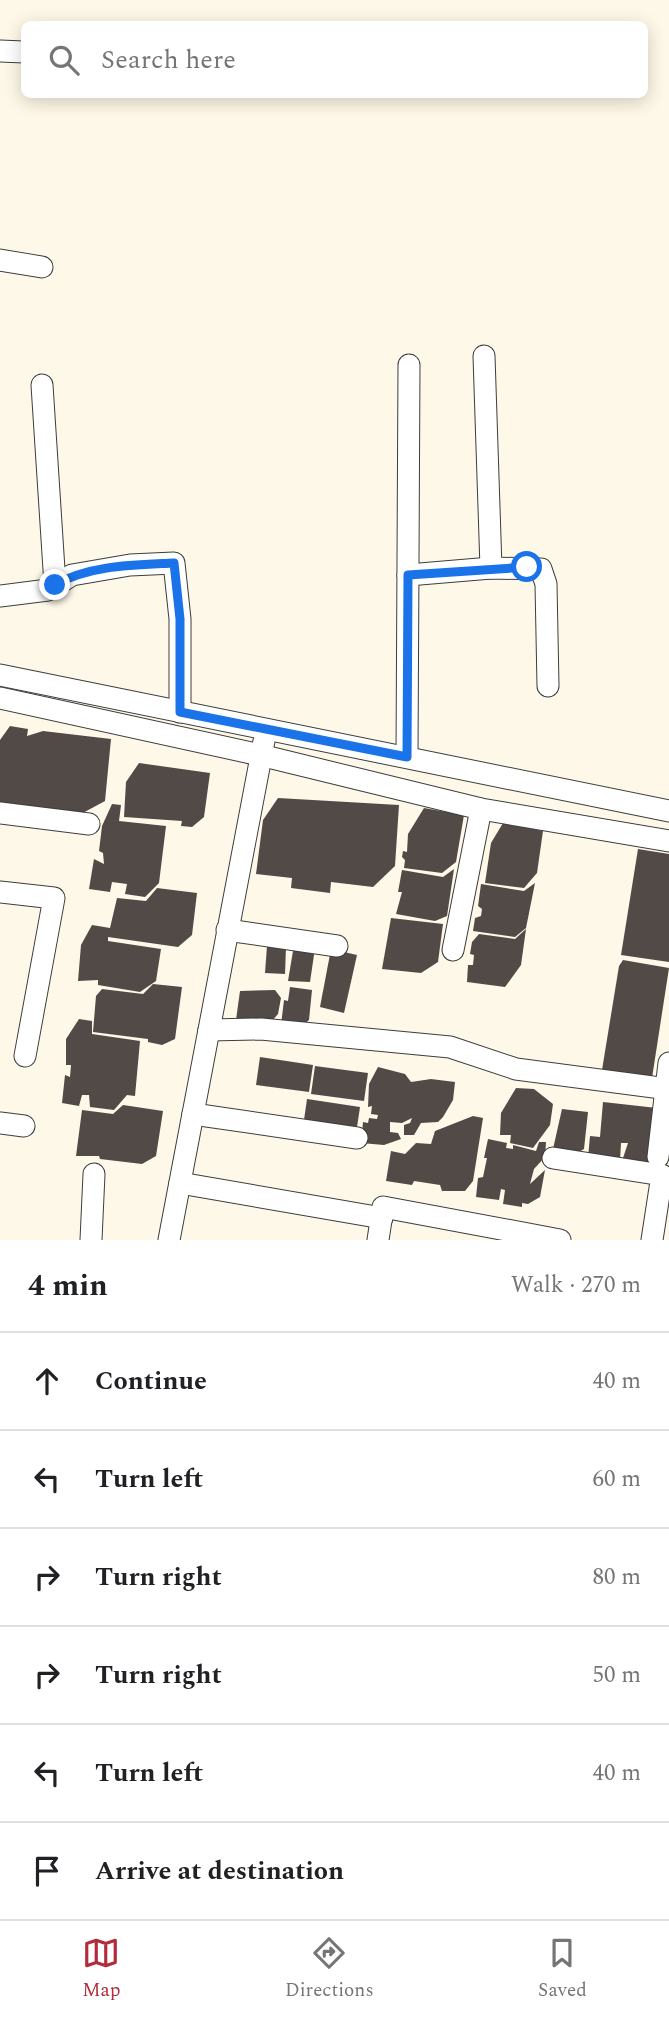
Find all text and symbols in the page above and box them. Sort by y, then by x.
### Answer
search box [21,21,648,98]
text: Search here [101,40,236,80]
icon: search [45,41,83,79]
route start [511,551,542,582]
route end [39,569,70,600]
text: 4 min [28,1263,108,1309]
text: Walk · 270 m [511,1268,641,1303]
text: Continue [95,1361,207,1401]
icon: ahead [28,1362,66,1400]
text: 40 m [592,1364,641,1399]
text: Turn left [95,1459,203,1499]
icon: left [28,1460,66,1498]
text: 60 m [592,1462,641,1497]
text: Turn right [95,1557,222,1597]
icon: right [28,1558,66,1596]
text: 80 m [592,1560,641,1595]
text: Turn right [95,1655,222,1695]
icon: right [28,1656,66,1694]
text: 50 m [592,1658,641,1693]
text: Turn left [95,1753,203,1793]
icon: left [28,1754,66,1792]
text: 40 m [592,1756,641,1791]
text: Arrive at destination [95,1851,344,1891]
icon: arrive [28,1852,66,1890]
tab: Map [82,1934,121,2005]
tab: Directions [285,1934,374,2005]
tab: Saved [538,1934,587,2005]

